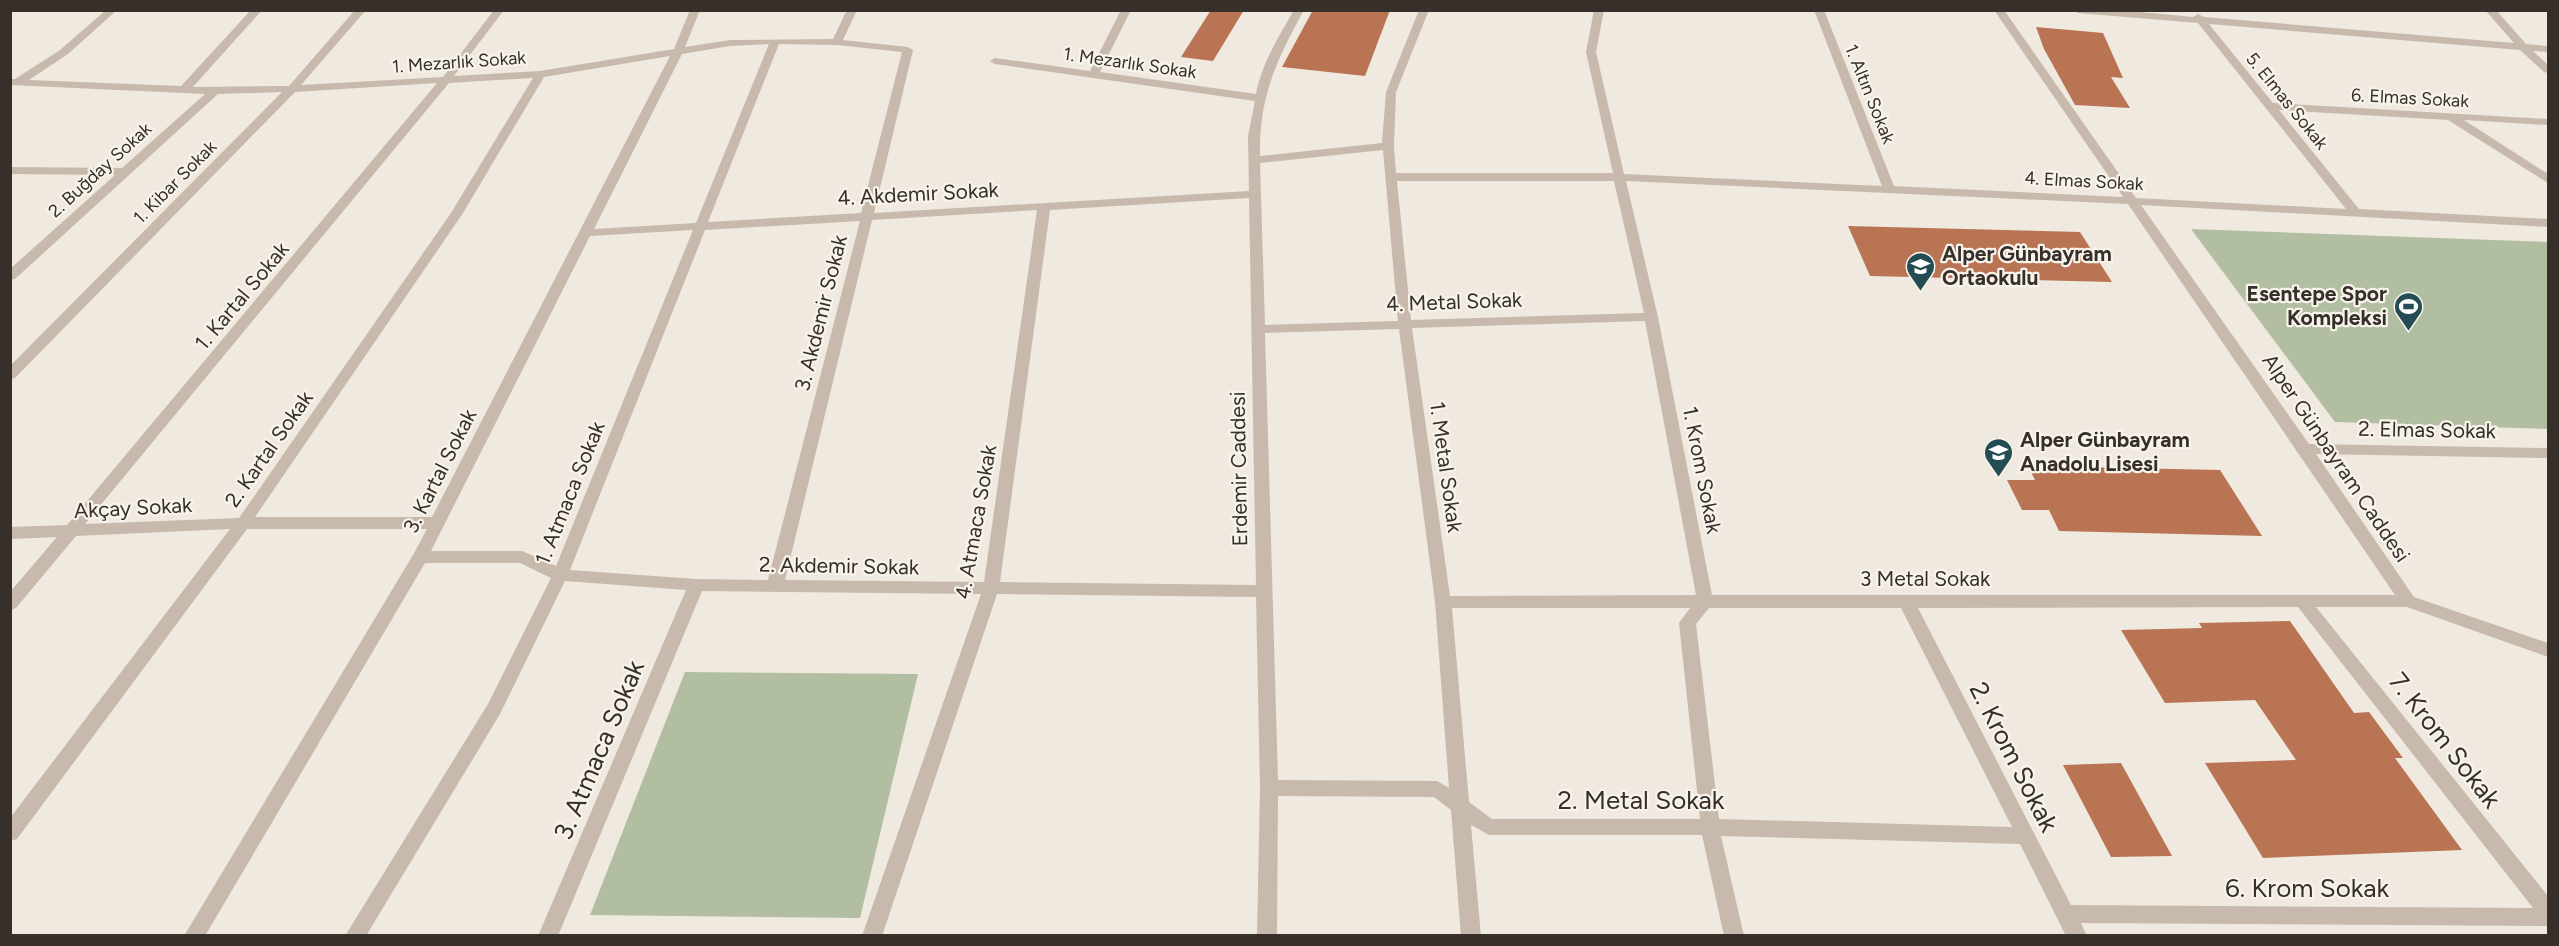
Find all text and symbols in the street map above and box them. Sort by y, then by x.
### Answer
street label: 1. Altın Sokak [1840,41,1900,147]
street label: 1. Mezarlık Sokak [1062,43,1198,83]
street label: 1. Mezarlık Sokak [391,46,527,78]
street label: 5. Elmas Sokak [2241,48,2333,154]
street label: 6. Elmas Sokak [2350,84,2470,112]
street label: 2. Buğday Sokak [44,118,156,222]
street label: 1. Kibar Sokak [129,136,221,228]
street label: 4. Elmas Sokak [2024,167,2144,195]
street label: 4. Akdemir Sokak [837,177,1000,210]
street label: 3. Akdemir Sokak [789,232,852,393]
street label: 1. Kartal Sokak [189,236,294,355]
place label: Alper Günbayram Ortaokulu [1942,241,2112,290]
school or university icon: Alper Günbayram Ortaokulu [1905,250,1937,292]
place label: Esentepe Spor Kompleksi [2247,281,2387,330]
street label: 4. Metal Sokak [1386,287,1523,316]
sports icon: Esentepe Spor Kompleksi [2392,290,2424,332]
street label: Alper Günbayram Caddesi [2257,349,2415,567]
street label: 2. Kartal Sokak [219,385,318,512]
street label: Erdemir Caddesi [1225,391,1252,547]
street label: 1. Metal Sokak [1425,400,1468,535]
street label: 3. Kartal Sokak [398,404,482,537]
street label: 1. Krom Sokak [1678,404,1727,537]
street label: 2. Elmas Sokak [2358,416,2497,443]
street label: 1. Atmaca Sokak [529,417,610,568]
place label: Alper Günbayram Anadolu Lisesi [2020,427,2190,476]
school or university icon: Alper Günbayram Anadolu Lisesi [1983,436,2015,478]
street label: 4. Atmaca Sokak [950,442,1002,601]
street label: Akçay Sokak [73,492,193,523]
street label: 2. Akdemir Sokak [759,552,920,579]
street label: 3 Metal Sokak [1860,566,1991,591]
street label: 3. Atmaca Sokak [547,655,651,845]
street label: 7. Krom Sokak [2382,666,2508,814]
street label: 2. Krom Sokak [1963,677,2066,838]
street label: 2. Metal Sokak [1558,784,1725,816]
street label: 6. Krom Sokak [2225,872,2389,904]

